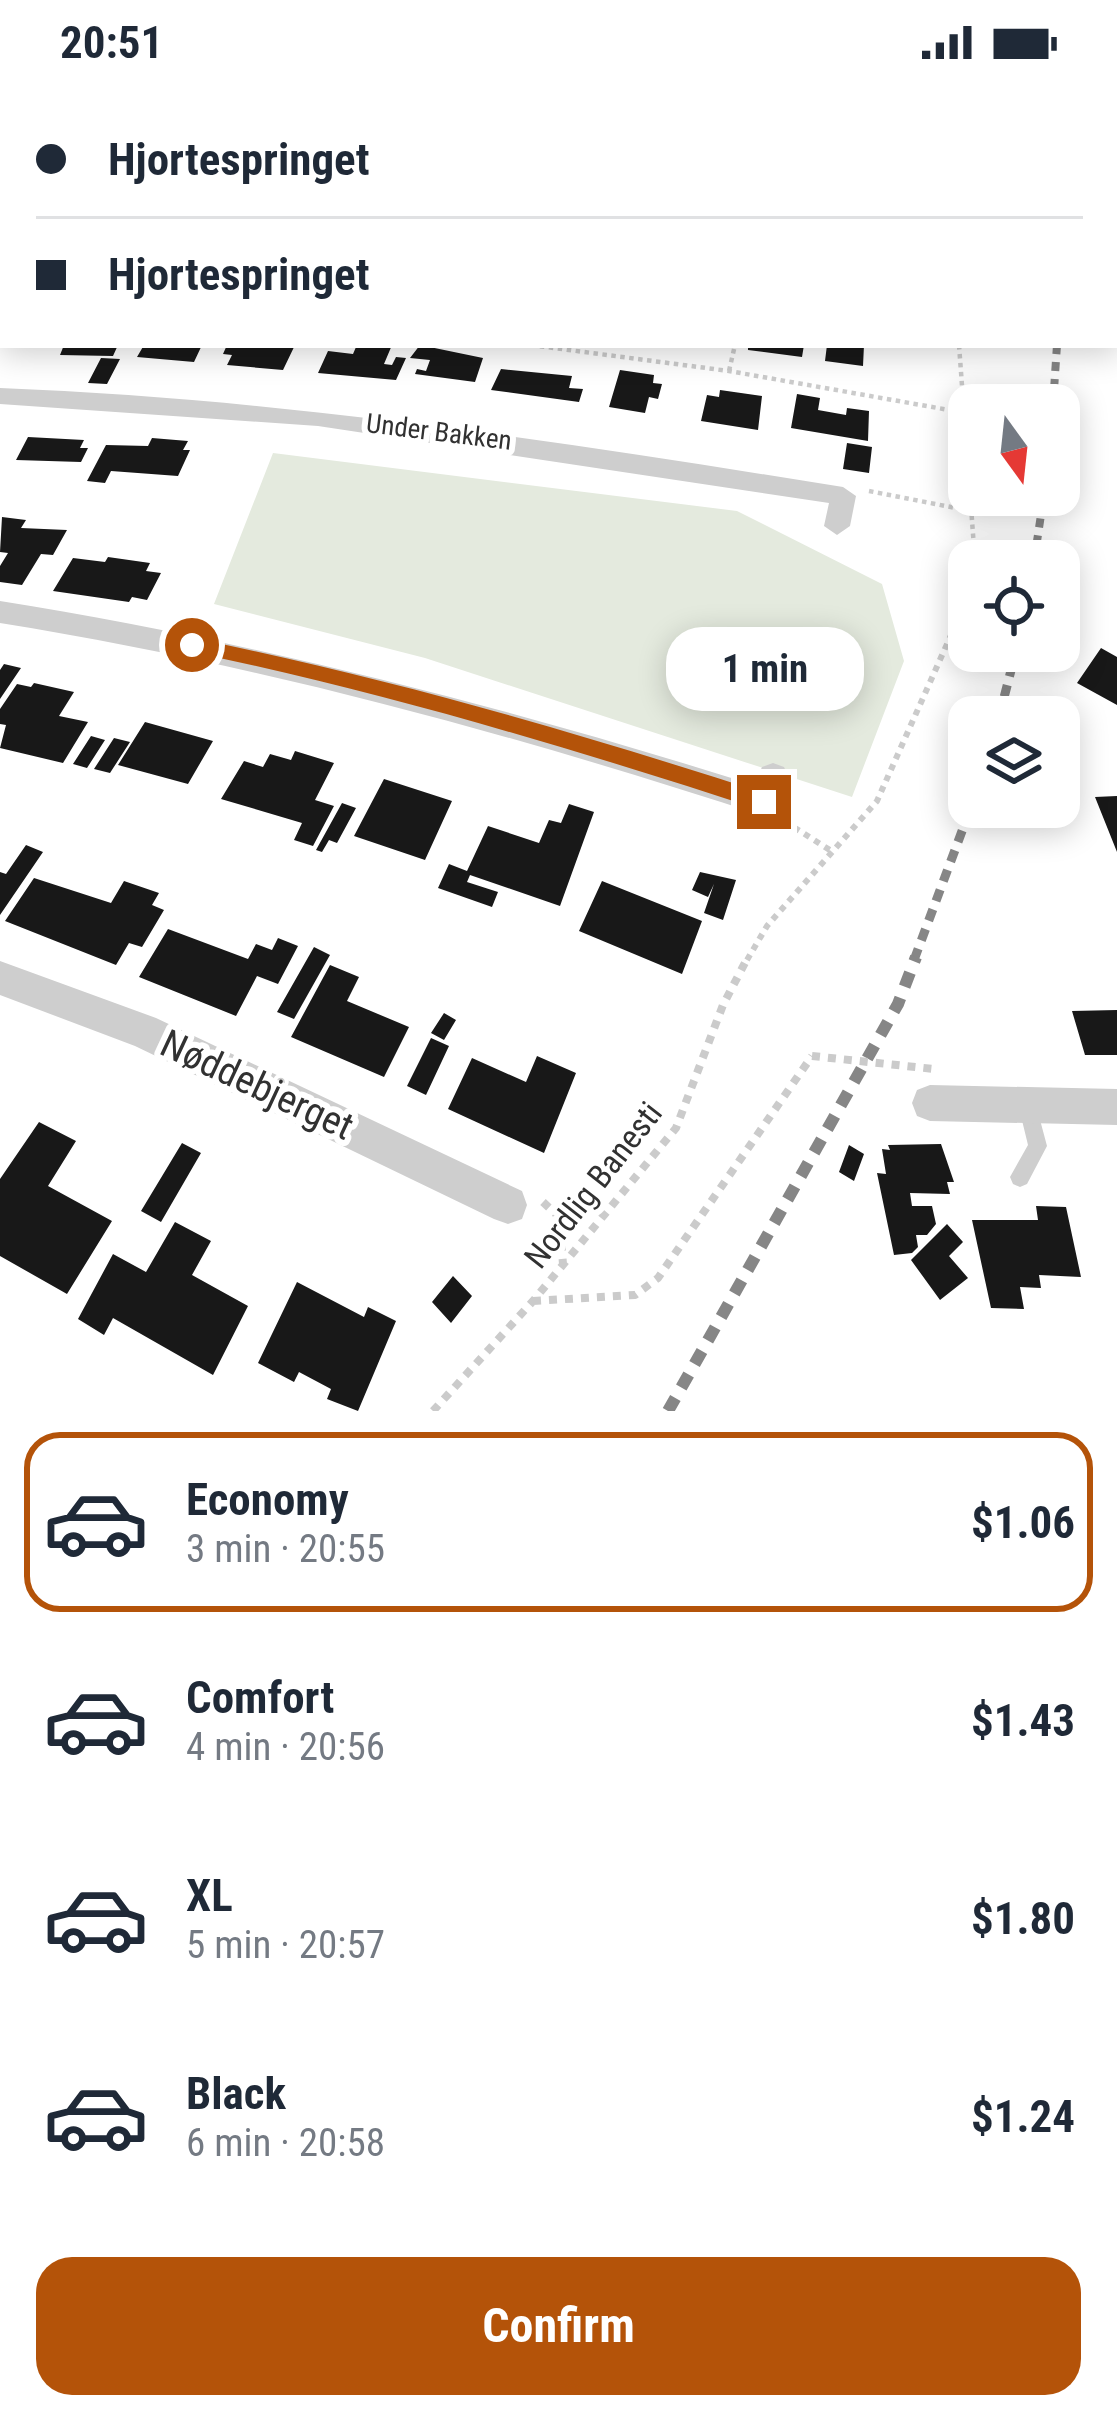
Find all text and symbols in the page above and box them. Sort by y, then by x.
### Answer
text: 20:51 [60,16,163,69]
text: Hjortespringet [108,133,369,186]
text: Hjortespringet [108,248,369,301]
north arrow [948,384,1080,516]
map controls [948,384,1080,828]
street label: Under Bakken [364,407,514,457]
button: locate [948,540,1080,672]
route start [165,618,219,672]
callout: 1 min [665,628,863,712]
text: 1 min [722,646,808,692]
button: layers [948,696,1080,828]
route end [737,775,791,829]
street label: Nøddebjerget [153,1020,361,1150]
street label: Nordlig Banesti [516,1094,670,1276]
icon: car [42,1468,150,1576]
text: Economy [186,1473,349,1526]
text: $1.06 [971,1496,1075,1549]
text: 3 min · 20:55 [186,1526,385,1572]
icon: car [42,1666,150,1774]
text: Comfort [186,1671,334,1724]
text: $1.43 [971,1694,1075,1747]
text: 4 min · 20:56 [186,1724,385,1770]
icon: car [42,1864,150,1972]
text: XL [186,1869,233,1922]
text: $1.80 [971,1892,1075,1945]
text: 5 min · 20:57 [186,1922,385,1968]
icon: car [42,2062,150,2170]
text: Black [186,2067,286,2120]
text: $1.24 [971,2090,1075,2143]
text: 6 min · 20:58 [186,2120,385,2166]
button: Confirm [36,2257,1081,2395]

